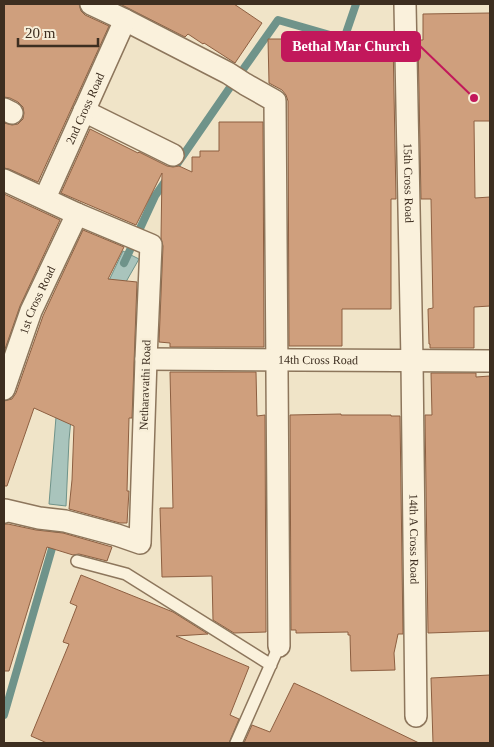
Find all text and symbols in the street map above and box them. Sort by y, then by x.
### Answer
scale bar [18,15,98,47]
text: 20 m [25,25,56,41]
callout: Bethal Mar Church [282,32,420,61]
text: Bethal Mar Church [292,39,410,54]
street label: 2nd Cross Road [63,71,107,146]
street label: 15th Cross Road [401,143,416,223]
street label: 1st Cross Road [17,264,58,336]
street label: Netharavathi Road [136,340,154,430]
street label: 14th Cross Road [278,353,358,367]
street label: 14th A Cross Road [406,494,422,584]

